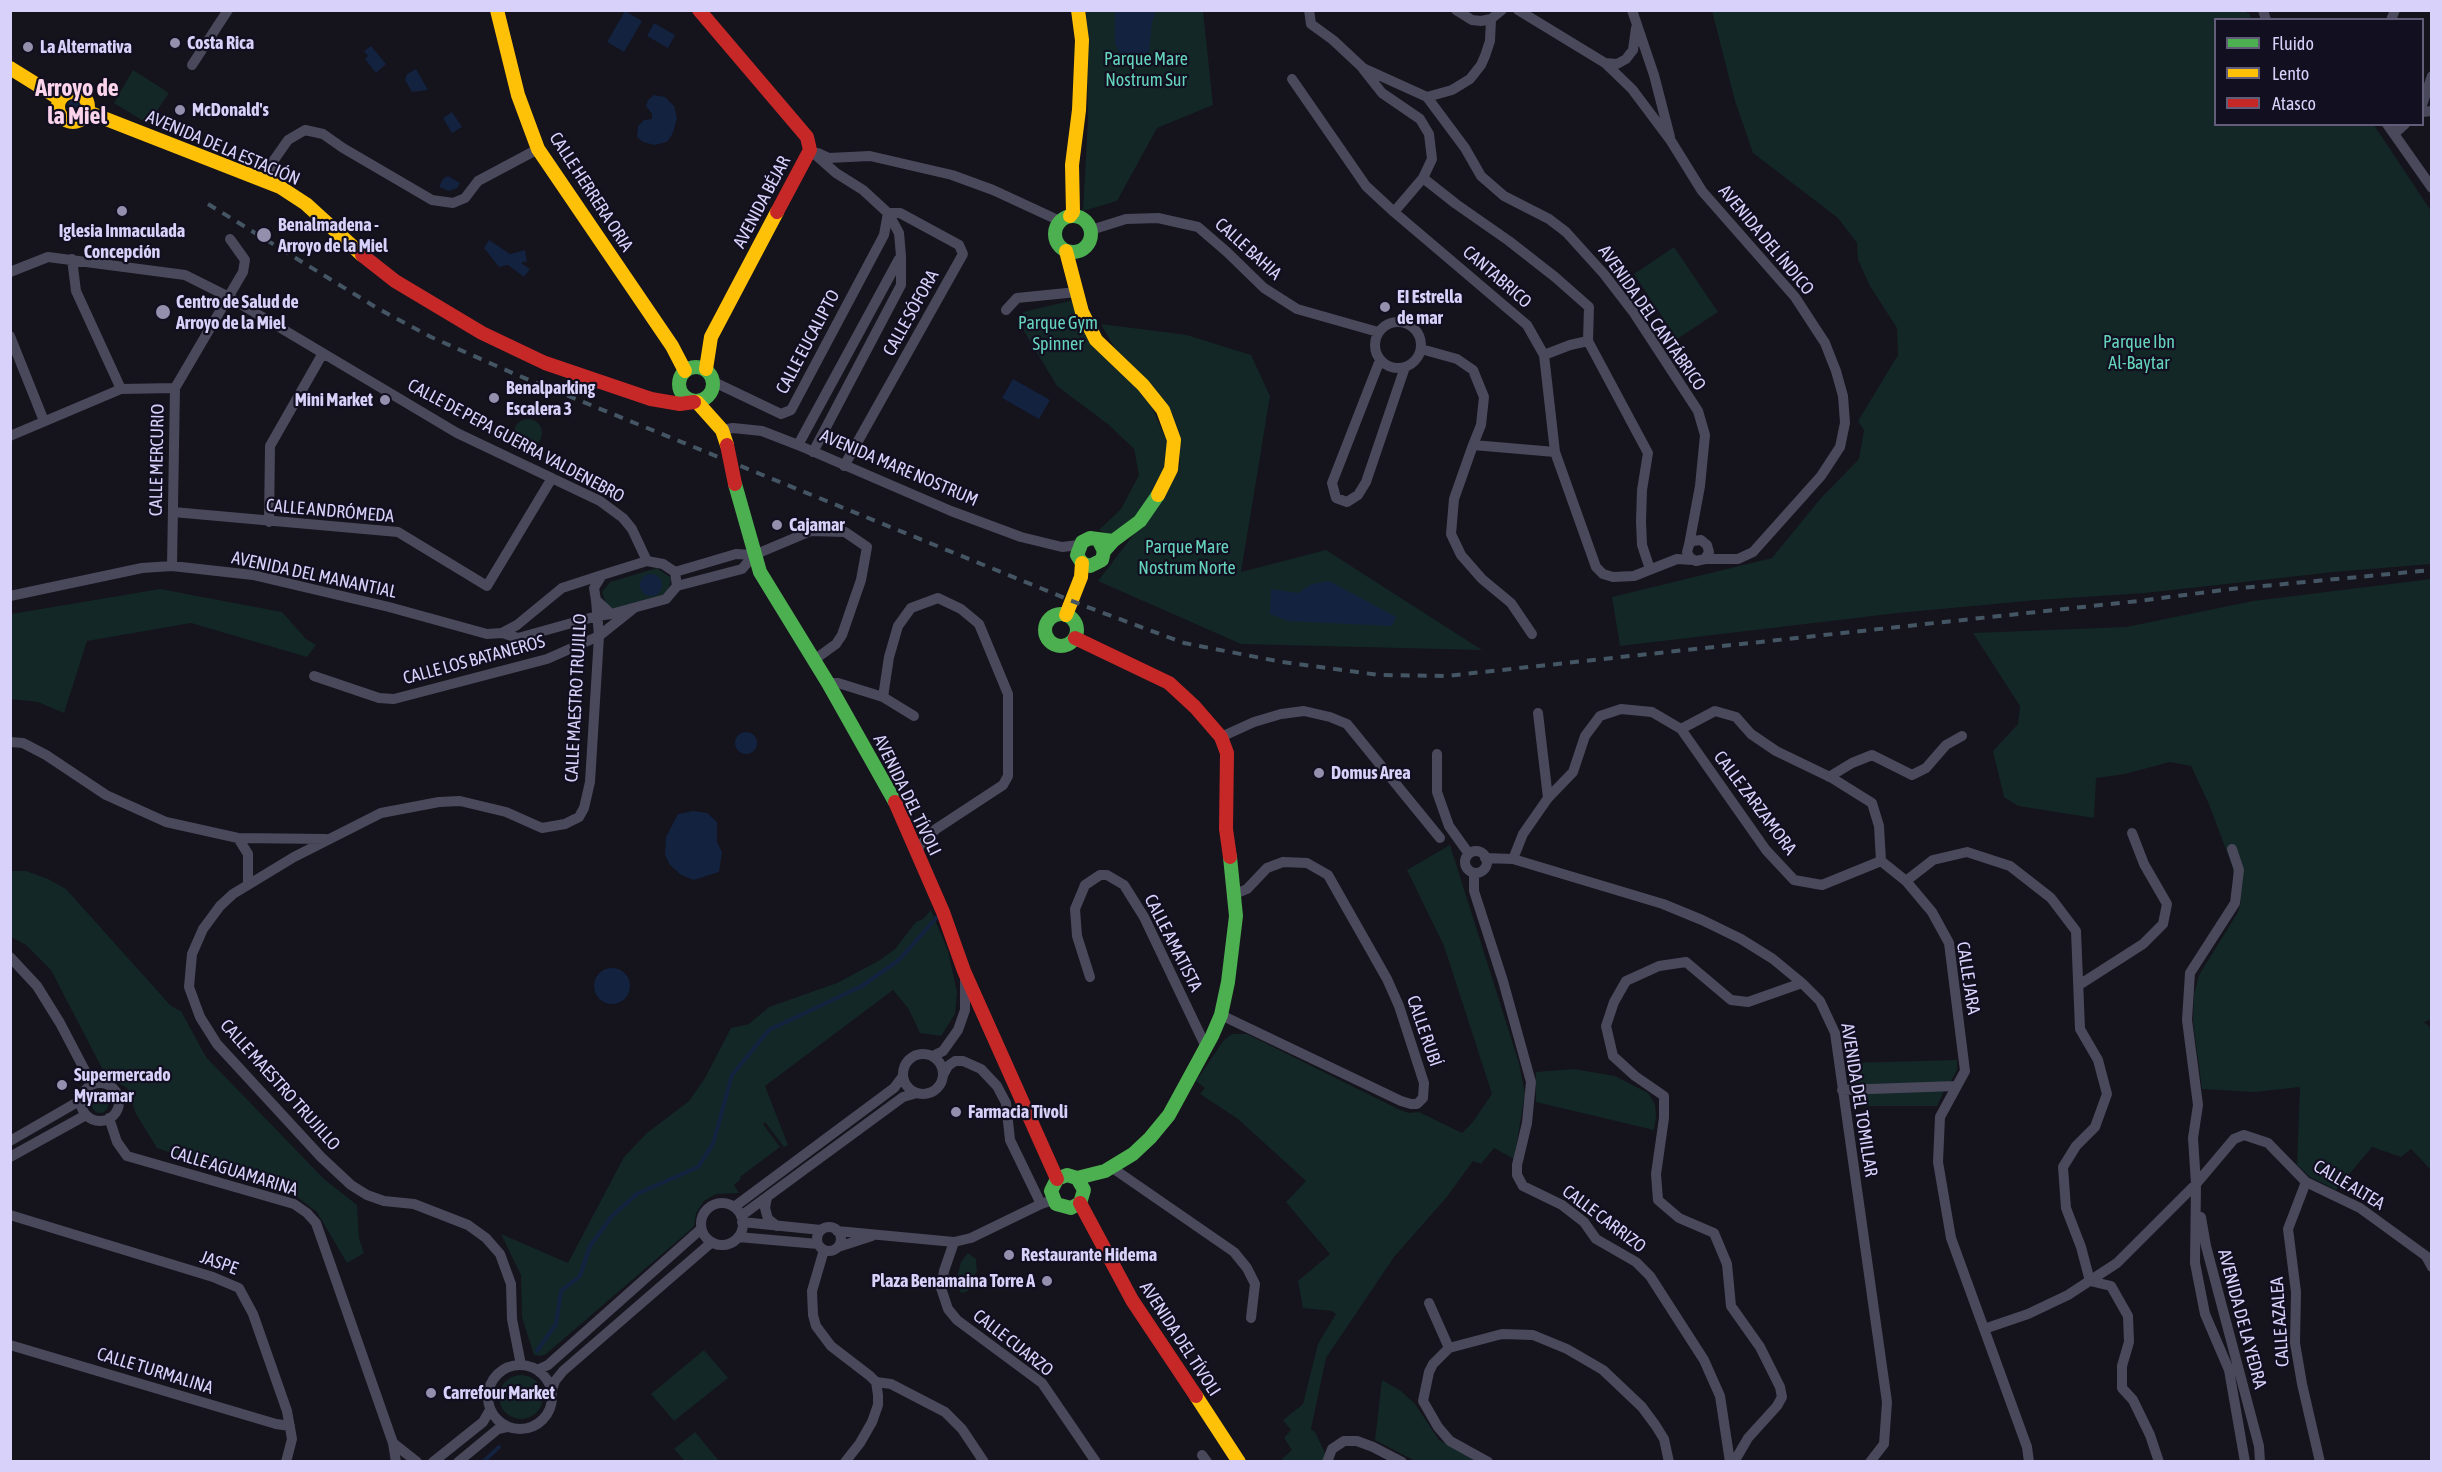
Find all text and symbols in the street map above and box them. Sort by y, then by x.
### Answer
legend [2214,18,2424,126]
place label: Costa Rica [187,32,254,54]
text: Fluido [2272,33,2314,54]
place label: La Alternativa [40,36,132,58]
marker: Costa Rica [168,36,182,50]
marker: La Alternativa [21,40,35,54]
park label: Parque Mare Nostrum Sur [1104,48,1188,90]
text: Lento [2272,63,2309,84]
district label: Arroyo de la Miel [35,74,119,130]
text: Atasco [2272,93,2316,114]
place label: McDonald's [192,99,269,121]
marker: McDonald's [173,103,187,117]
street label: AVENIDA DE LA ESTACIÓN [143,106,303,190]
street label: CALLE HERRERA ORIA [544,128,638,256]
street label: AVENIDA BÉJAR [729,152,795,252]
street label: AVENIDA DEL ÍNDICO [1714,181,1818,299]
marker: Iglesia Inmaculada Concepción [115,204,129,218]
street label: CALLE BAHIA [1210,213,1286,285]
place label: Benalmadena - Arroyo de la Miel [278,214,388,256]
place label: Iglesia Inmaculada Concepción [59,220,185,262]
marker: Benalmadena - Arroyo de la Miel [255,226,273,244]
street label: CANTABRICO [1458,241,1536,313]
street label: AVENIDA DEL CANTÁBRICO [1594,241,1710,395]
street label: CALLE SÓFORA [879,266,943,360]
street label: CALLE EUCALIPTO [772,286,844,398]
place label: EI Estrella de mar [1397,286,1462,328]
place label: Centro de Salud de Arroyo de la Miel [176,291,299,334]
marker: EI Estrella de mar [1378,300,1392,314]
marker: Centro de Salud de Arroyo de la Miel [154,303,172,321]
park label: Parque Gym Spinner [1018,312,1098,354]
park label: Parque Ibn Al-Baytar [2103,331,2175,374]
street label: CALLE DE PEPA GUERRA VALDENEBRO [404,375,628,507]
place label: Benalparking Escalera 3 [506,377,595,420]
place label: Mini Market [295,389,373,411]
marker: Benalparking Escalera 3 [487,391,501,405]
marker: Mini Market [378,393,392,407]
street label: CALLE MERCURIO [145,404,169,516]
street label: AVENIDA MARE NOSTRUM [817,425,981,511]
street label: CALLE ANDRÓMEDA [265,495,395,527]
place label: Cajamar [789,514,845,536]
marker: Cajamar [770,518,784,532]
park label: Parque Mare Nostrum Norte [1138,536,1236,578]
street label: AVENIDA DEL MANANTIAL [230,547,398,603]
street label: CALLE MAESTRO TRUJILLO [561,613,591,783]
street label: CALLE LOS BATANEROS [401,631,547,689]
street label: AVENIDA DEL TÍVOLI [868,731,946,859]
street label: CALLE ZARZAMORA [1709,747,1801,859]
place label: Domus Area [1331,762,1411,784]
marker: Domus Area [1312,766,1326,780]
street label: CALLE AMATISTA [1139,891,1207,995]
street label: CALLE JARA [1952,940,1984,1016]
street label: CALLE RUBÍ [1402,993,1446,1069]
street label: CALLE MAESTRO TRUJILLO [216,1015,344,1155]
street label: AVENIDA DEL TOMILLAR [1836,1022,1882,1178]
place label: Supermercado Myramar [74,1064,171,1106]
marker: Supermercado Myramar [55,1078,69,1092]
place label: Farmacia Tivoli [968,1101,1068,1123]
marker: Farmacia Tivoli [949,1105,963,1119]
street label: CALLE AGUAMARINA [167,1141,301,1201]
street label: CALLE ALTEA [2309,1155,2389,1215]
street label: CALLE CARRIZO [1558,1181,1650,1257]
place label: Restaurante Hidema [1021,1244,1157,1266]
street label: JASPE [197,1246,241,1280]
street label: AVENIDA DE LA YEDRA [2213,1247,2271,1391]
marker: Restaurante Hidema [1002,1248,1016,1262]
place label: Plaza Benamaina Torre A [872,1270,1035,1292]
marker: Plaza Benamaina Torre A [1040,1274,1054,1288]
street label: CALLE AZALEA [2266,1276,2294,1368]
street label: AVENIDA DEL TÍVOLI [1135,1278,1225,1400]
street label: CALLE CUARZO [968,1305,1058,1381]
street label: CALLE TURMALINA [94,1343,216,1399]
place label: Carrefour Market [443,1382,555,1404]
marker: Carrefour Market [424,1386,438,1400]

